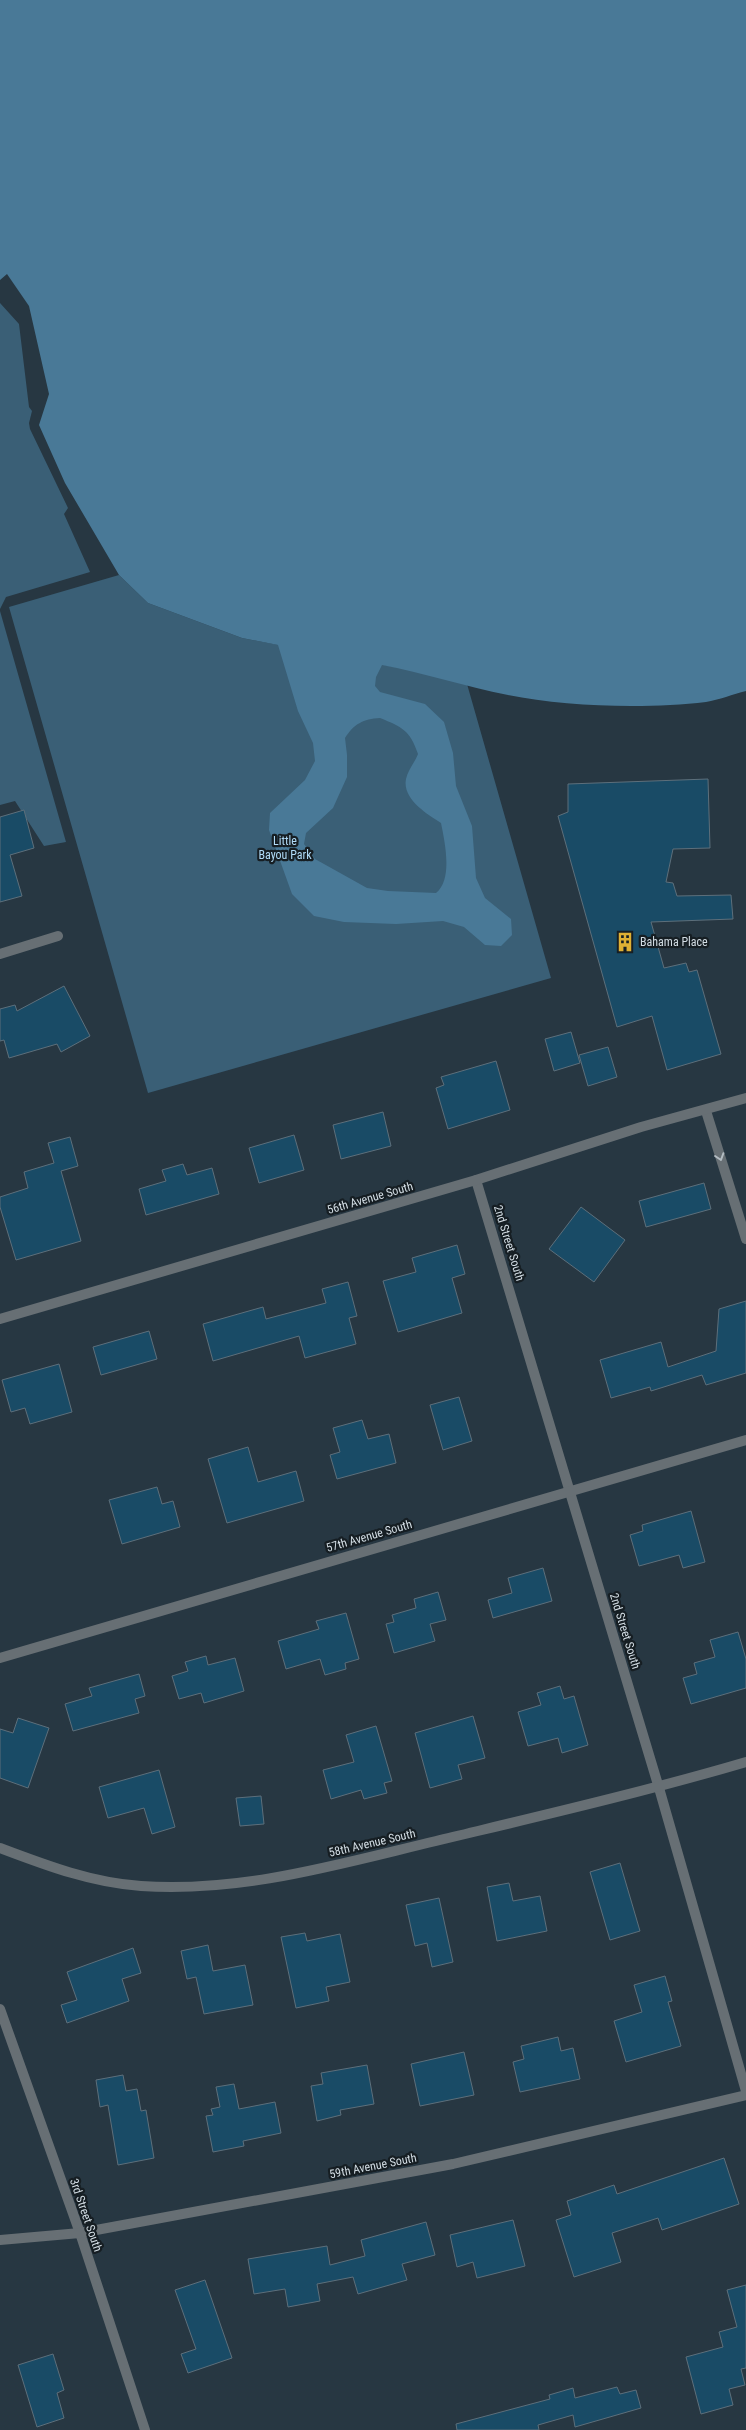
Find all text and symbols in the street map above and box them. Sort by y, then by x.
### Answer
park label: Little Bayou Park [258,834,312,862]
building icon: Bahama Place [614,931,636,953]
place label: Bahama Place [640,935,708,949]
one-way arrow [715,1153,725,1161]
street label: 56th Avenue South [325,1179,415,1217]
street label: 2nd Street South [491,1203,527,1283]
street label: 57th Avenue South [324,1517,414,1555]
street label: 2nd Street South [607,1591,643,1671]
street label: 58th Avenue South [327,1826,417,1860]
street label: 59th Avenue South [328,2151,418,2181]
street label: 3rd Street South [67,2177,105,2254]

